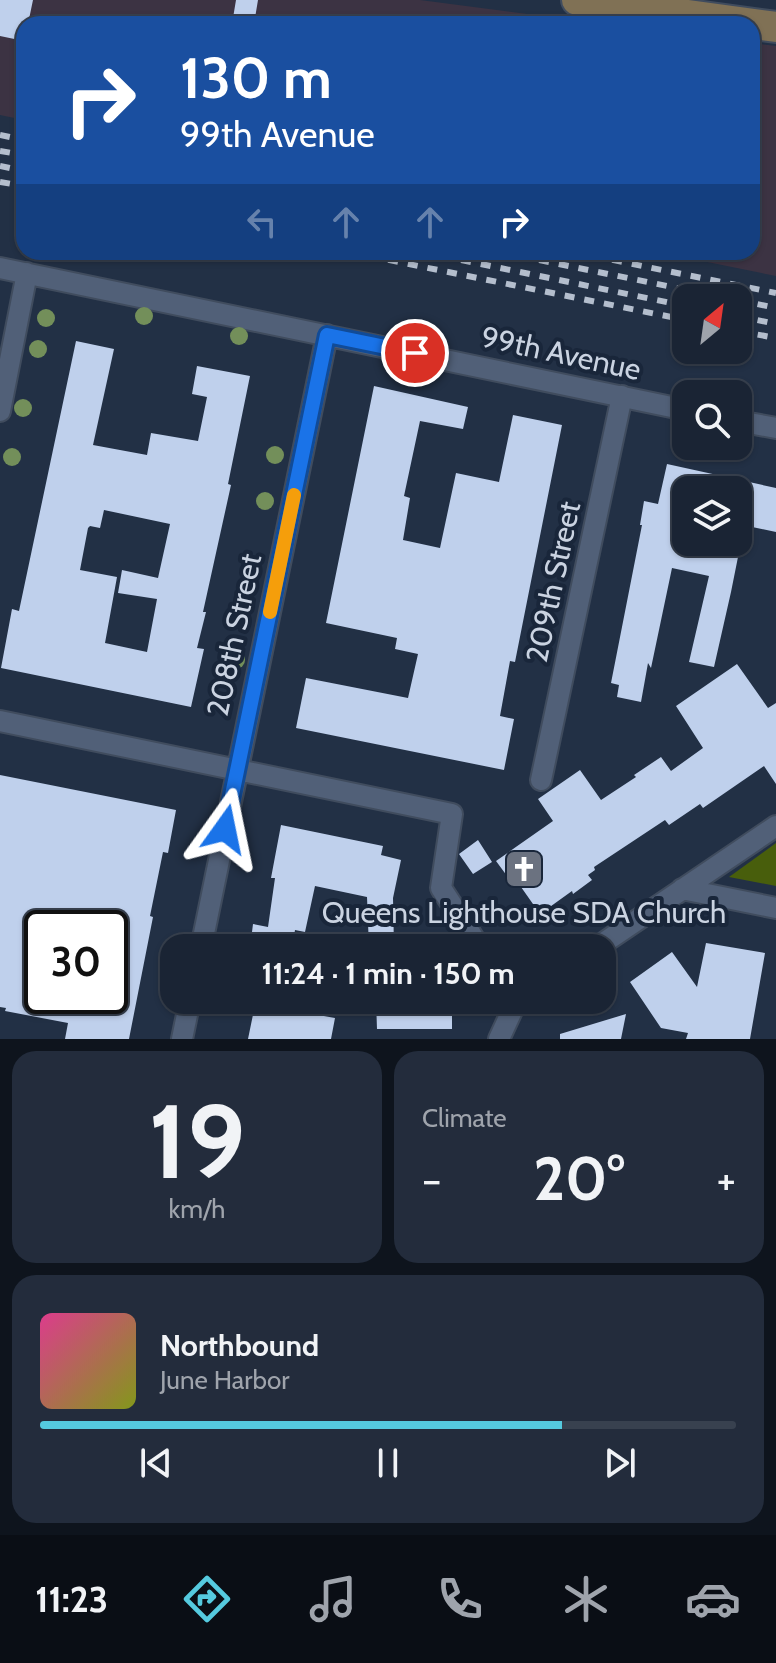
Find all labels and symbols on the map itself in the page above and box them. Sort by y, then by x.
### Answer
north arrow [672,284,752,364]
street label: 99th Avenue [478,318,644,388]
pin [381,319,449,387]
street label: 209th Street [518,498,588,666]
street label: 208th Street [199,550,269,720]
position arrow [183,787,267,871]
church icon: Queens Lighthouse SDA Church [503,848,545,890]
place label: Queens Lighthouse SDA Church [322,894,726,931]
speed limit sign: 30 [24,910,128,1014]

